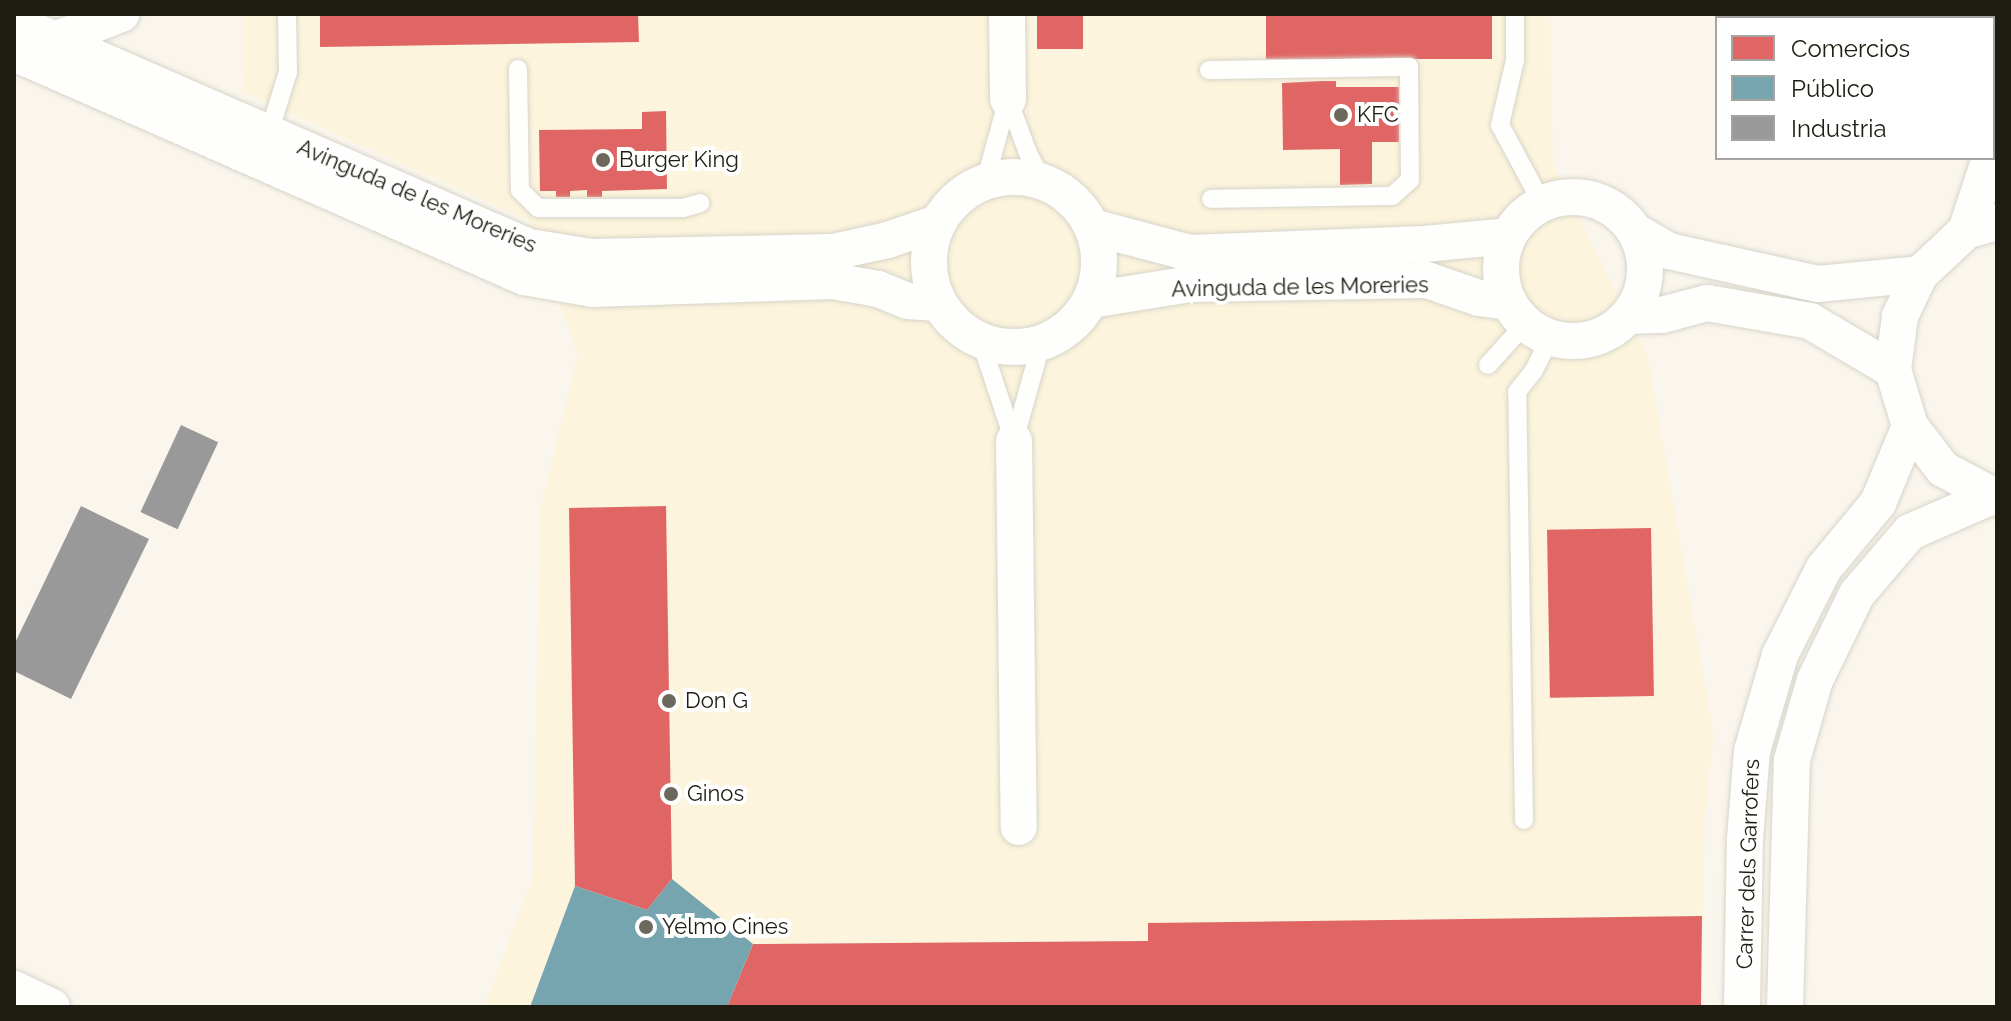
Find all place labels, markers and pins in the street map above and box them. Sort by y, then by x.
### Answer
place label: KFC [1357,102,1399,128]
marker: KFC [1332,106,1350,124]
place label: Burger King [619,147,739,173]
marker: Burger King [594,151,612,169]
place label: Don G [685,688,748,714]
marker: Don G [660,692,678,710]
place label: Ginos [687,781,744,807]
marker: Ginos [662,785,680,803]
place label: Yelmo Cines [662,914,788,940]
marker: Yelmo Cines [637,918,655,936]

